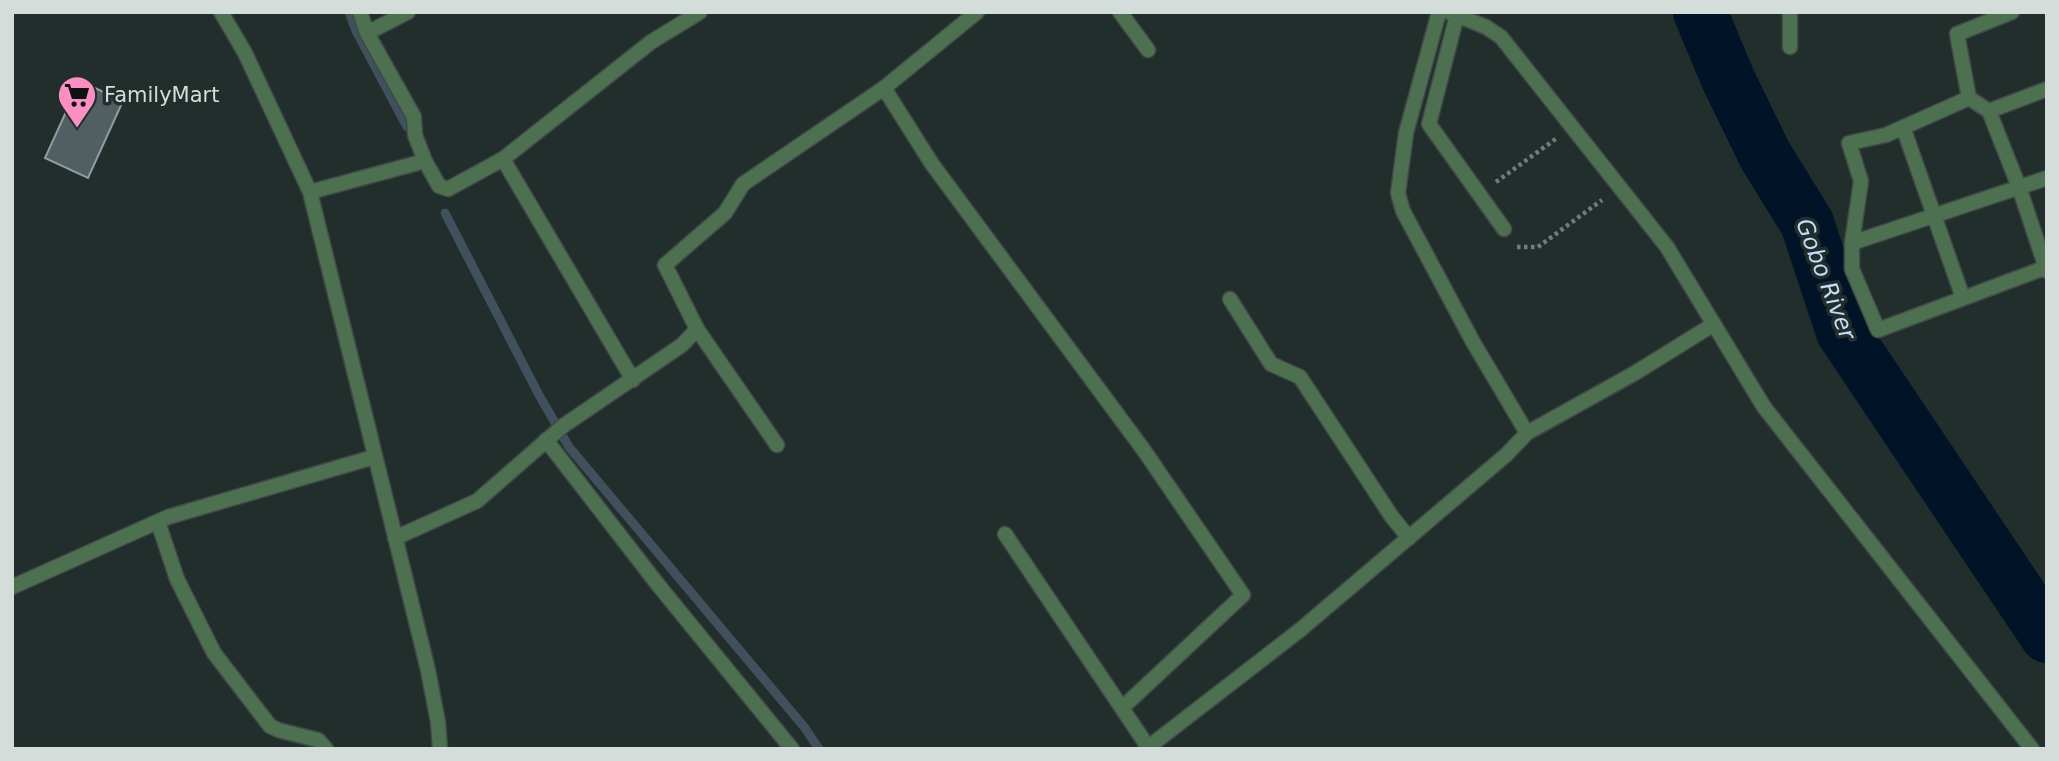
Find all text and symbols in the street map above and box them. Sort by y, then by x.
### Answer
supermarket icon: FamilyMart [56,74,98,129]
place label: FamilyMart [104,83,219,107]
water label: Gobo River [1791,215,1862,345]

